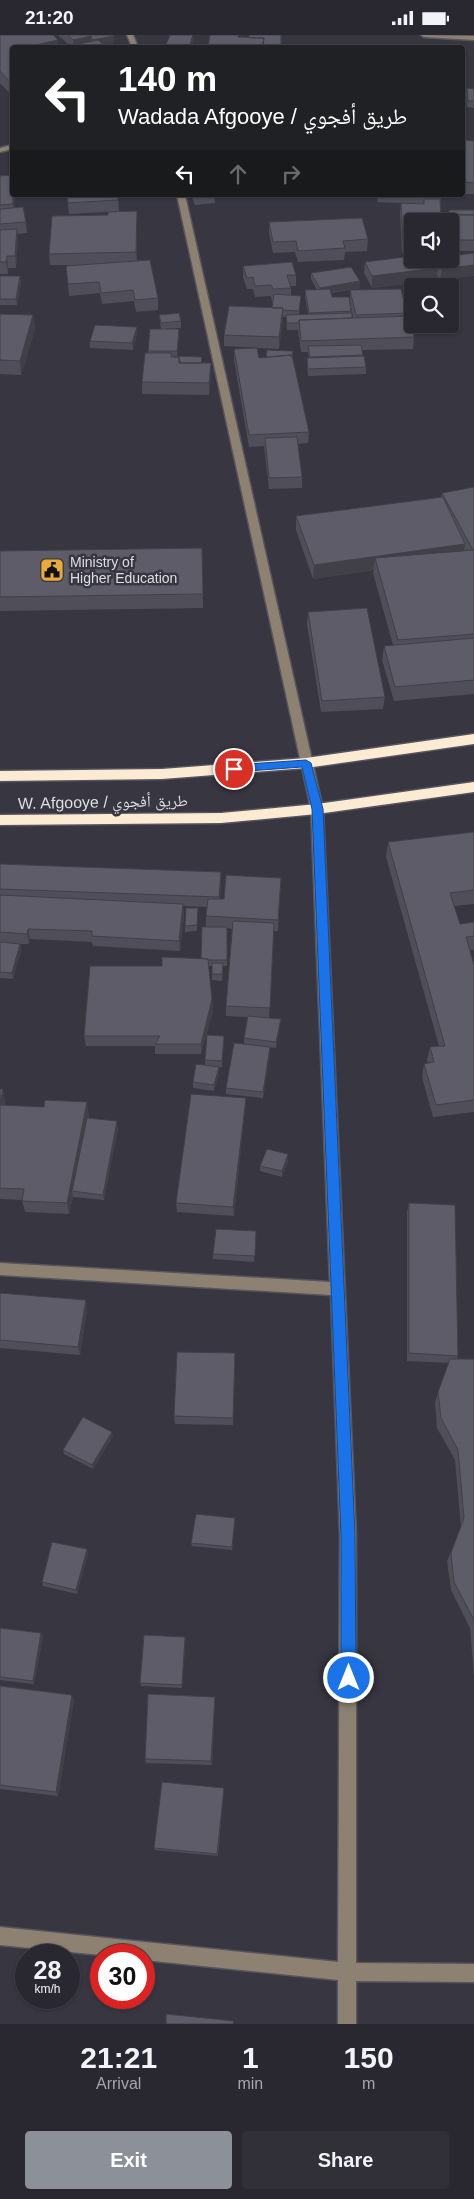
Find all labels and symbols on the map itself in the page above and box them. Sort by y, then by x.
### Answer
place label: Ministry of Higher Education [70,554,177,586]
public building icon: Ministry of Higher Education [39,557,65,583]
pin [213,748,255,790]
street label: W. Afgooye / طريق أفجوي [18,791,188,816]
position arrow [322,1651,374,1703]
speed limit sign: 30 [90,1944,155,2009]

